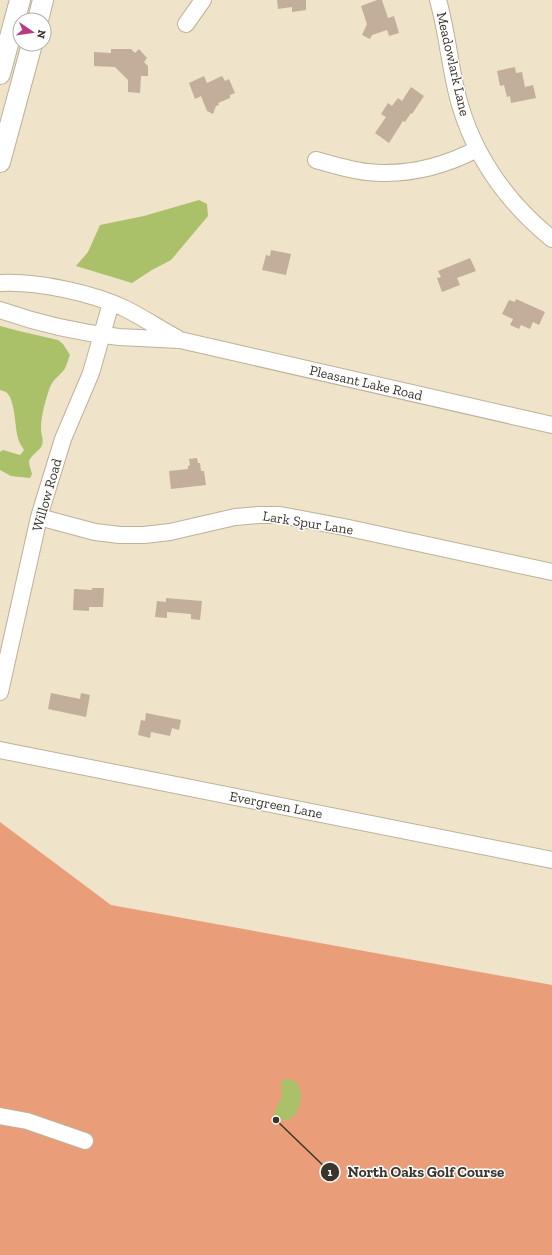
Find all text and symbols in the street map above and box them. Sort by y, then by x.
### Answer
street label: Meadowlark Lane [433,10,473,118]
north arrow [12,12,52,52]
text: N [34,29,49,40]
street label: Pleasant Lake Road [308,362,425,404]
street label: Willow Road [29,456,66,533]
street label: Lark Spur Lane [261,507,355,539]
street label: Evergreen Lane [228,788,324,822]
callout: North Oaks Golf Course [320,1159,512,1186]
text: North Oaks Golf Course [348,1163,504,1181]
text: 1 [328,1165,333,1179]

